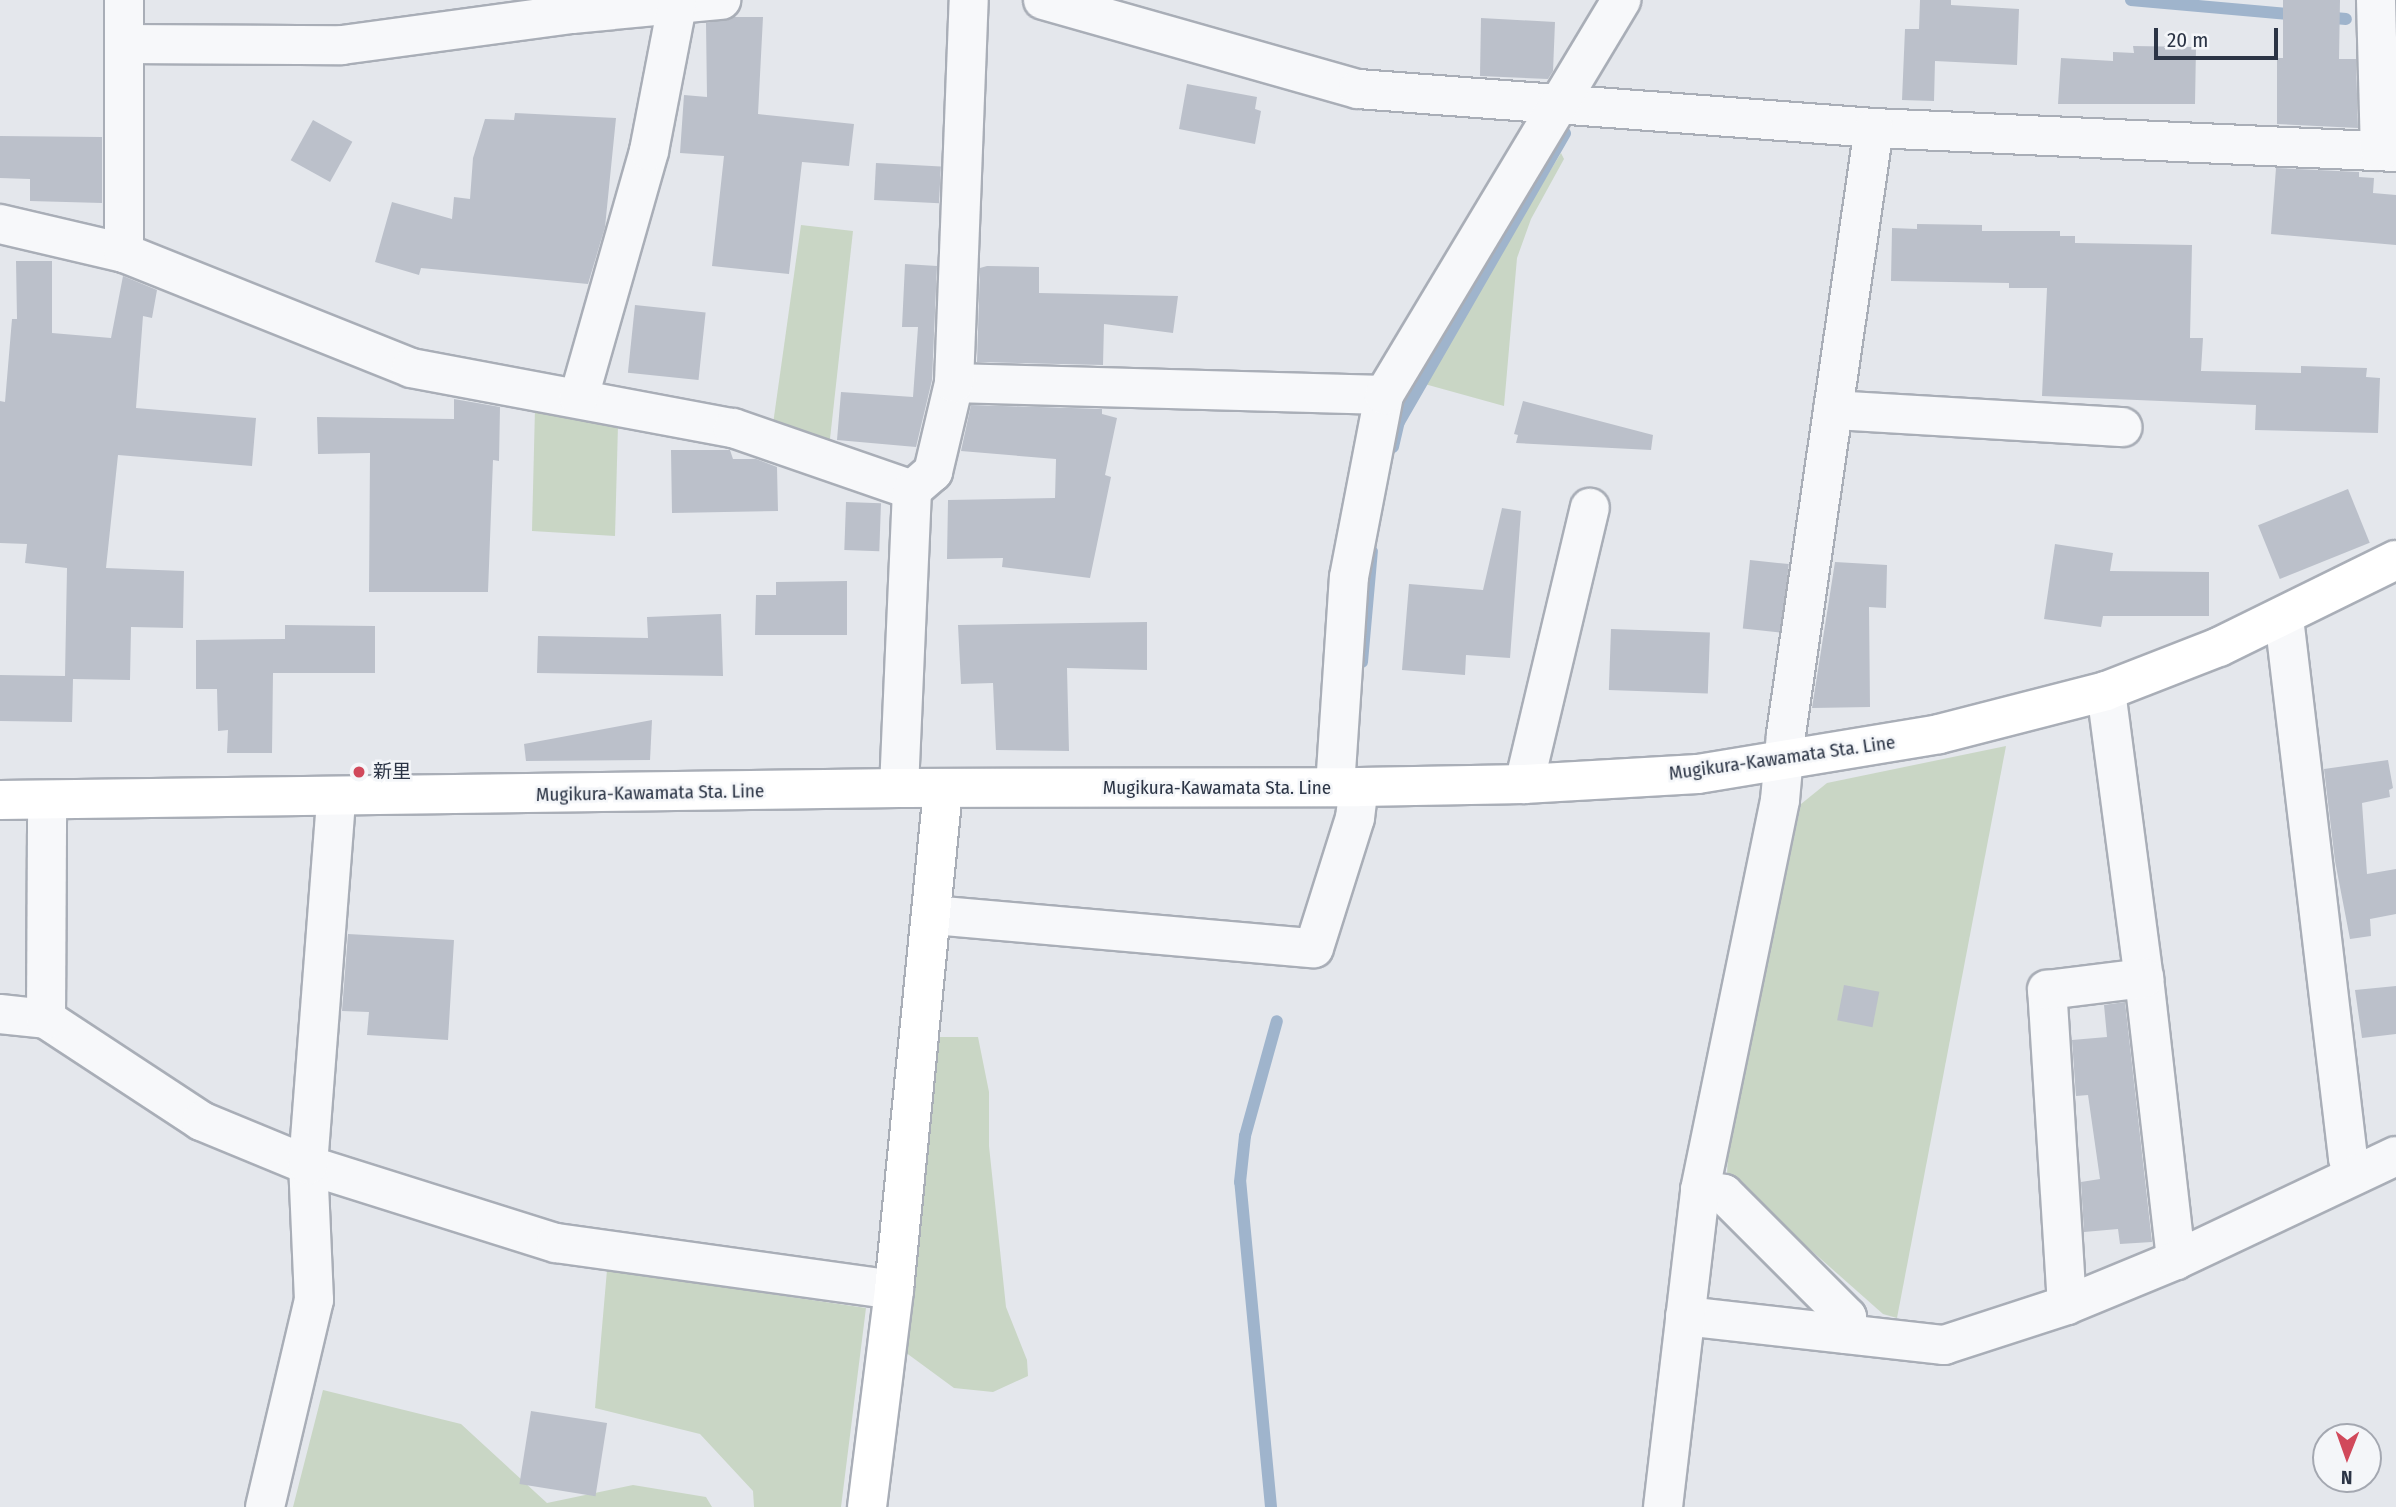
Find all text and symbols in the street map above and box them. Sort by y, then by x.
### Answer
scale bar [2158,14,2282,58]
text: 20 m [2167,27,2208,53]
street label: Mugikura-Kawamata Sta. Line [1667,731,1897,785]
place label: 新里 [373,761,411,783]
marker: 新里 [351,764,367,780]
street label: Mugikura-Kawamata Sta. Line [1103,777,1331,799]
street label: Mugikura-Kawamata Sta. Line [536,780,764,806]
north arrow [2312,1423,2382,1493]
text: N [2341,1466,2353,1489]

